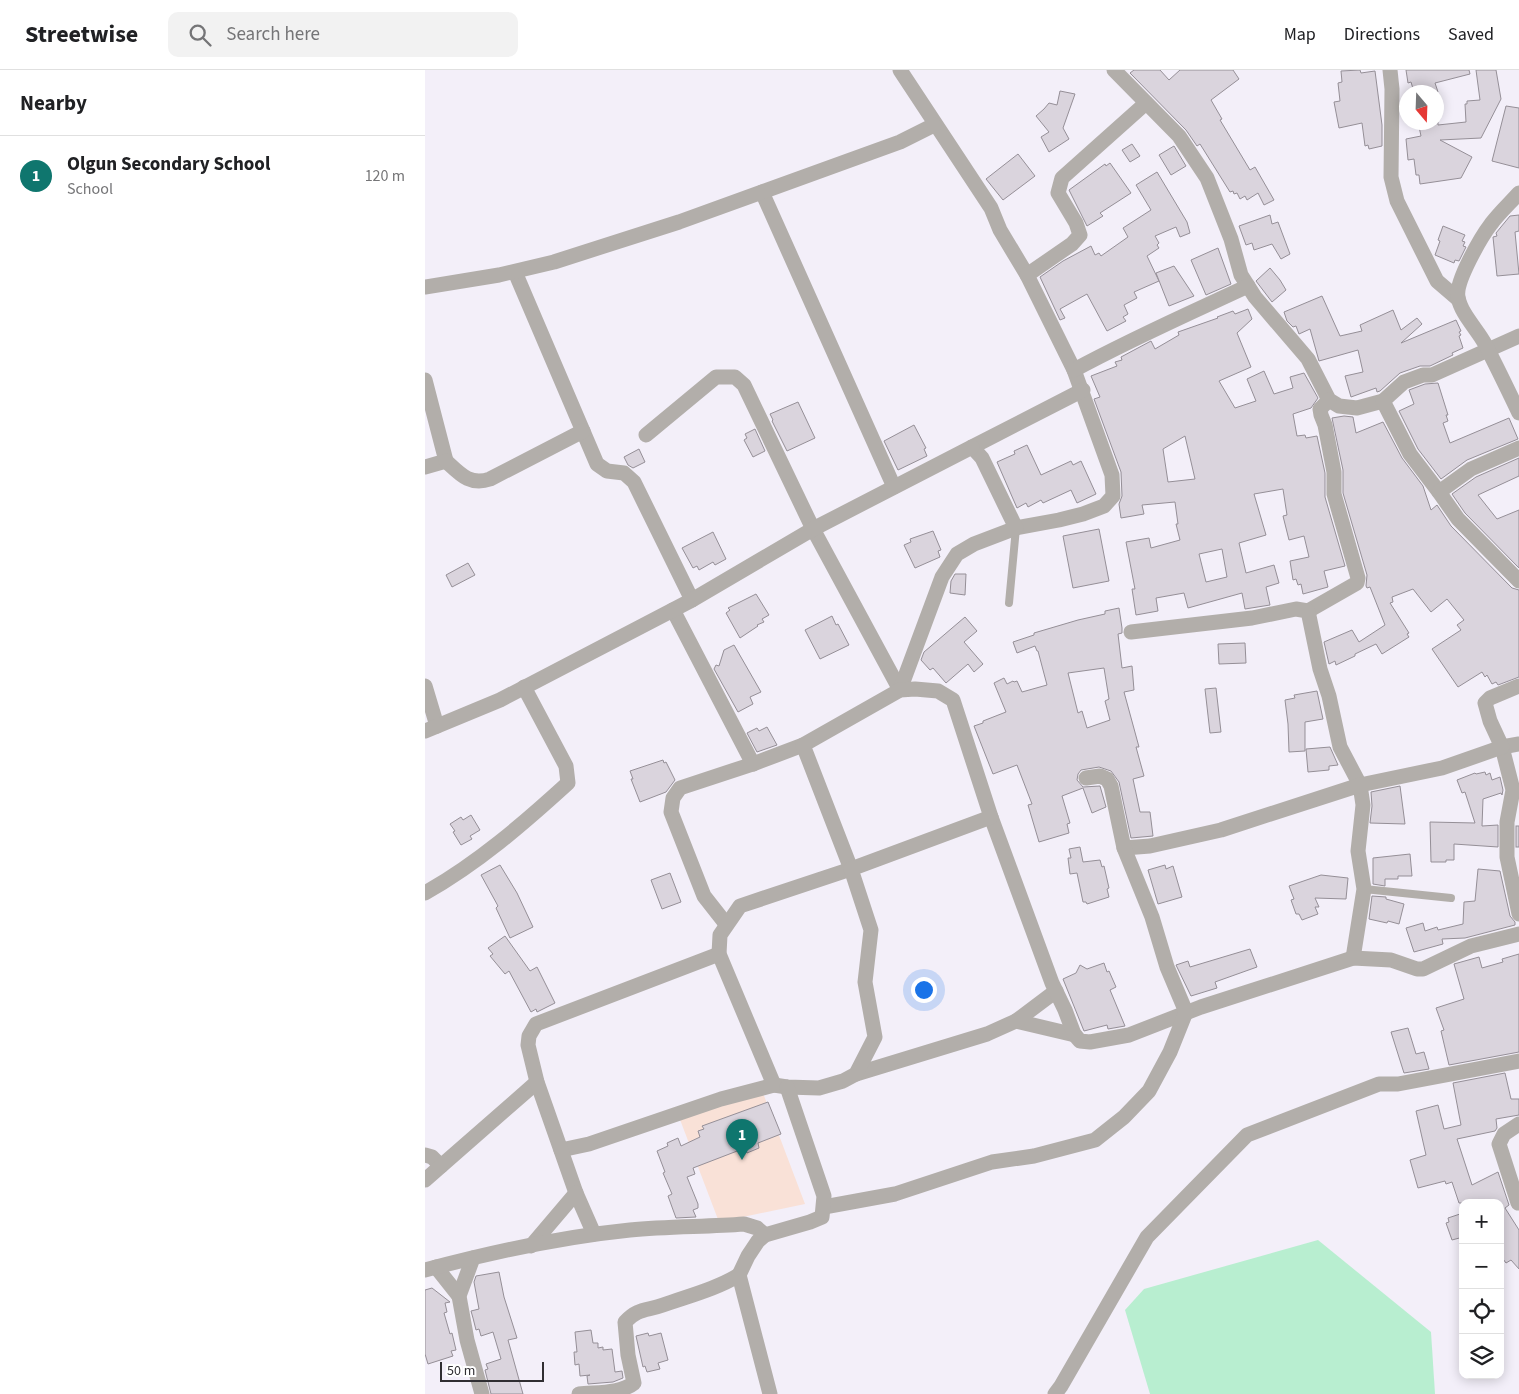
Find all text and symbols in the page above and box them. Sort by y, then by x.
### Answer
search box [168,12,518,57]
text: Streetwise [25,17,138,52]
icon: search [186,21,214,49]
text: Search here [226,21,320,48]
text: Map [1284,22,1316,47]
text: Directions [1344,22,1420,47]
text: Saved [1448,22,1494,47]
north arrow [1399,85,1444,130]
text: Nearby [20,88,87,118]
text: Olgun Secondary School [67,151,270,178]
text: 1 [32,165,40,187]
text: 120 m [365,165,405,187]
text: School [67,178,113,200]
your location [911,977,937,1003]
pin: 1 [726,1119,758,1160]
map controls [1459,1199,1504,1379]
button: + [1459,1199,1504,1244]
button: − [1459,1244,1504,1289]
button: locate [1459,1289,1504,1334]
button: layers [1459,1334,1504,1379]
scale bar [440,1359,544,1382]
text: 50 m [447,1361,475,1381]

